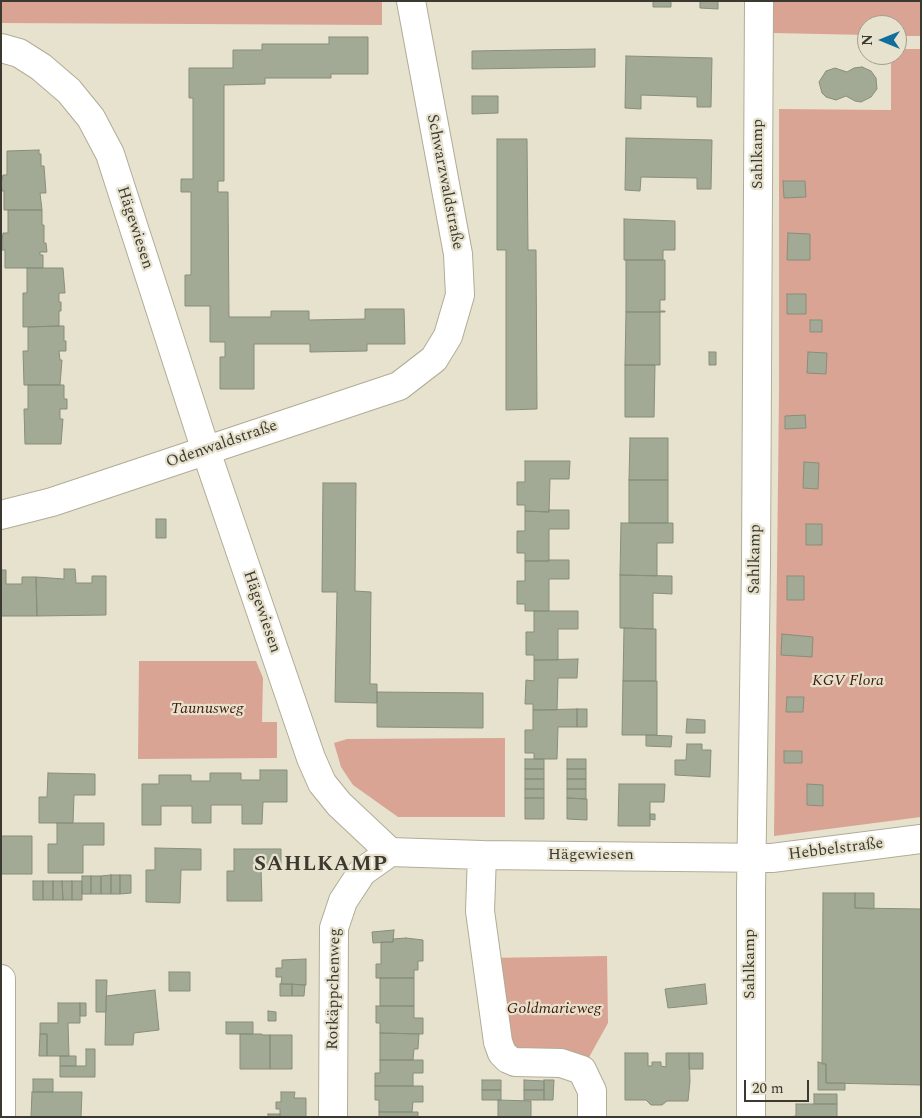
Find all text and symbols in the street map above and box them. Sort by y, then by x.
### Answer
north arrow [857,15,907,65]
text: N [857,34,878,46]
street label: Schwarzwaldstraße [421,113,467,251]
street label: Sahlkamp [749,119,769,189]
street label: Hägewiesen [112,184,156,272]
street label: Odenwaldstraße [164,417,280,473]
street label: Sahlkamp [746,524,766,594]
street label: Hägewiesen [238,568,284,656]
park label: KGV Flora [812,672,884,692]
park label: Taunusweg [171,700,243,720]
street label: Hebbelstraße [787,835,885,865]
street label: Hägewiesen [548,846,634,866]
district label: SAHLKAMP [253,853,389,879]
street label: Rotkäppchenweg [324,928,346,1050]
street label: Sahlkamp [741,929,761,999]
park label: Goldmarieweg [507,1000,601,1020]
scale bar [747,1070,812,1102]
text: 20 m [752,1077,784,1100]

